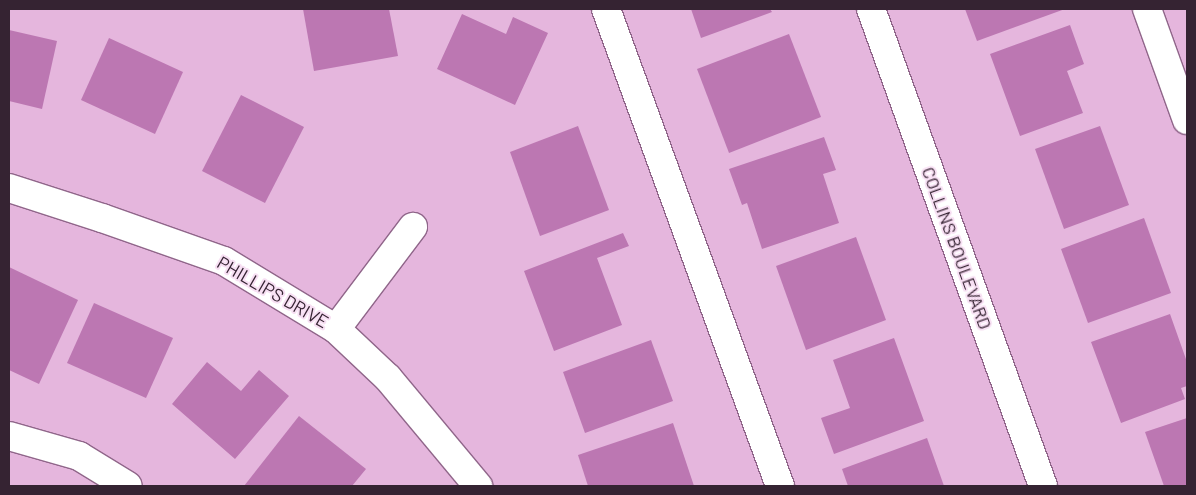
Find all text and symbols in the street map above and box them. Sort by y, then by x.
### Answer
street label: COLLINS BOULEVARD [918,164,996,332]
street label: PHILLIPS DRIVE [213,251,333,333]

